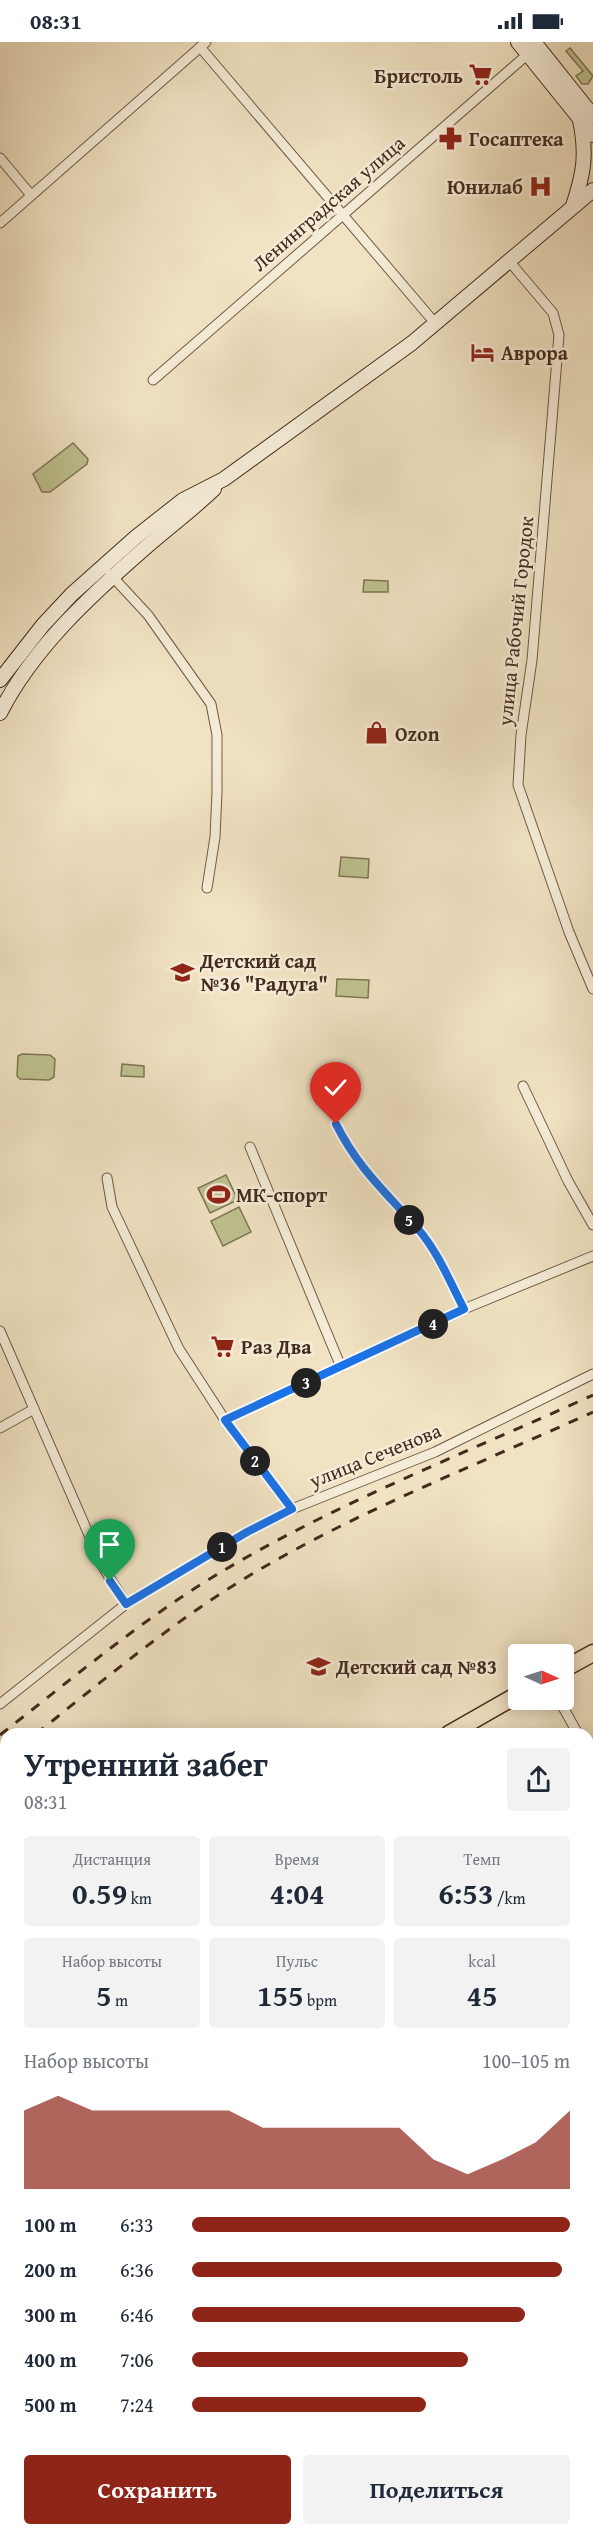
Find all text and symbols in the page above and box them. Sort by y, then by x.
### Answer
text: 08:31 [30,5,82,37]
place label: Бристоль [374,61,463,90]
supermarket icon: Бристоль [468,62,494,88]
place label: Госаптека [469,124,564,153]
pharmacy icon: Госаптека [438,125,464,151]
street label: Ленинградская улица [245,128,411,278]
place label: Юнилаб [447,172,523,201]
hospital icon: Юнилаб [528,173,554,199]
place label: Аврора [501,338,569,367]
hotel icon: Аврора [470,339,496,365]
street label: улица Рабочий Городок [489,514,540,728]
place label: Ozon [395,719,440,748]
shop icon: Ozon [364,720,390,746]
place label: Детский сад №36 "Радуга" [199,946,328,998]
school or university icon: Детский сад №36 "Радуга" [169,959,195,985]
pin [310,1062,361,1124]
icon: check [319,1071,352,1104]
place label: МК-спорт [236,1180,328,1209]
sports icon: МК-спорт [205,1181,231,1207]
pin: 5 [394,1205,424,1235]
text: 5 [405,1208,413,1232]
pin: 4 [418,1309,448,1339]
text: 4 [429,1312,437,1336]
place label: Раз Два [241,1332,312,1361]
supermarket icon: Раз Два [210,1333,236,1359]
pin: 3 [291,1368,321,1398]
text: 3 [302,1371,310,1395]
street label: улица Сеченова [304,1415,446,1495]
pin: 2 [240,1446,270,1476]
text: 2 [251,1449,259,1473]
pin [84,1519,135,1581]
icon: arrive [93,1528,126,1561]
pin: 1 [207,1532,237,1562]
text: 1 [218,1535,226,1559]
north arrow [508,1644,574,1710]
map controls [508,1644,574,1710]
place label: Детский сад №83 [335,1652,497,1681]
school or university icon: Детский сад №83 [305,1653,331,1679]
text: Утренний забег [24,1740,268,1788]
button: share [507,1748,570,1811]
text: 08:31 [24,1787,67,1816]
text: Дистанция [73,1847,151,1871]
text: Время [275,1847,319,1871]
text: Темп [464,1847,500,1871]
text: 0.59 [72,1871,127,1915]
text: 4:04 [269,1871,325,1915]
text: 6:53 [438,1871,493,1915]
text: km [127,1886,152,1910]
text: /km [493,1886,526,1910]
text: Набор высоты [62,1949,162,1973]
text: Пульс [276,1949,318,1973]
text: kcal [468,1949,496,1973]
text: 5 [96,1973,111,2017]
text: 155 [257,1973,304,2017]
text: 45 [466,1973,498,2017]
text: m [111,1988,128,2012]
text: bpm [304,1988,337,2012]
text: Набор высоты [24,2046,149,2075]
text: 100–105 m [482,2046,570,2075]
text: 100 m [24,2210,77,2239]
text: 6:33 [120,2210,154,2239]
text: 200 m [24,2255,77,2284]
text: 6:36 [120,2255,154,2284]
text: 300 m [24,2300,77,2329]
text: 6:46 [120,2300,154,2329]
text: 400 m [24,2345,77,2374]
text: 7:06 [120,2345,154,2374]
text: 500 m [24,2390,77,2419]
text: 7:24 [120,2390,154,2419]
button: Сохранить [24,2455,291,2524]
button: Поделиться [303,2455,570,2524]

